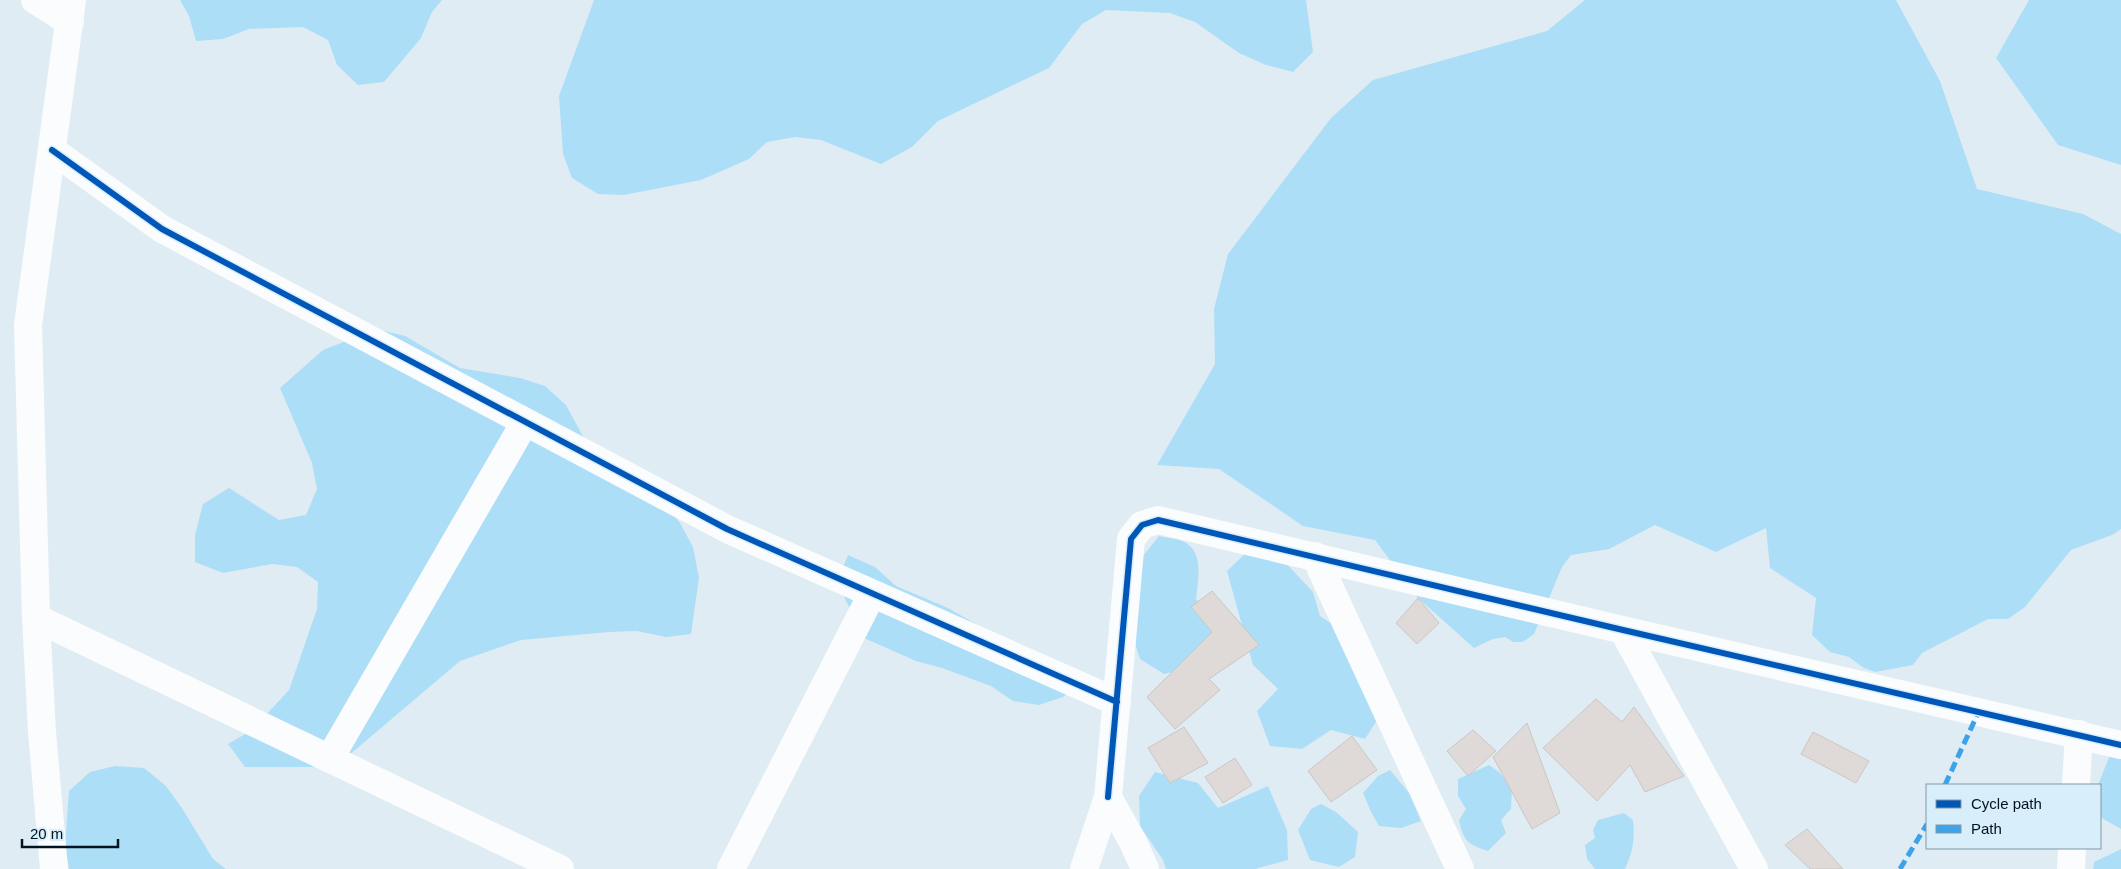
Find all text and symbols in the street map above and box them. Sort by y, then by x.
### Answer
legend [1926,784,2101,849]
text: Cycle path [1971,795,2042,812]
scale bar [22,816,119,848]
text: Path [1971,820,2002,837]
text: 20 m [30,825,63,842]

